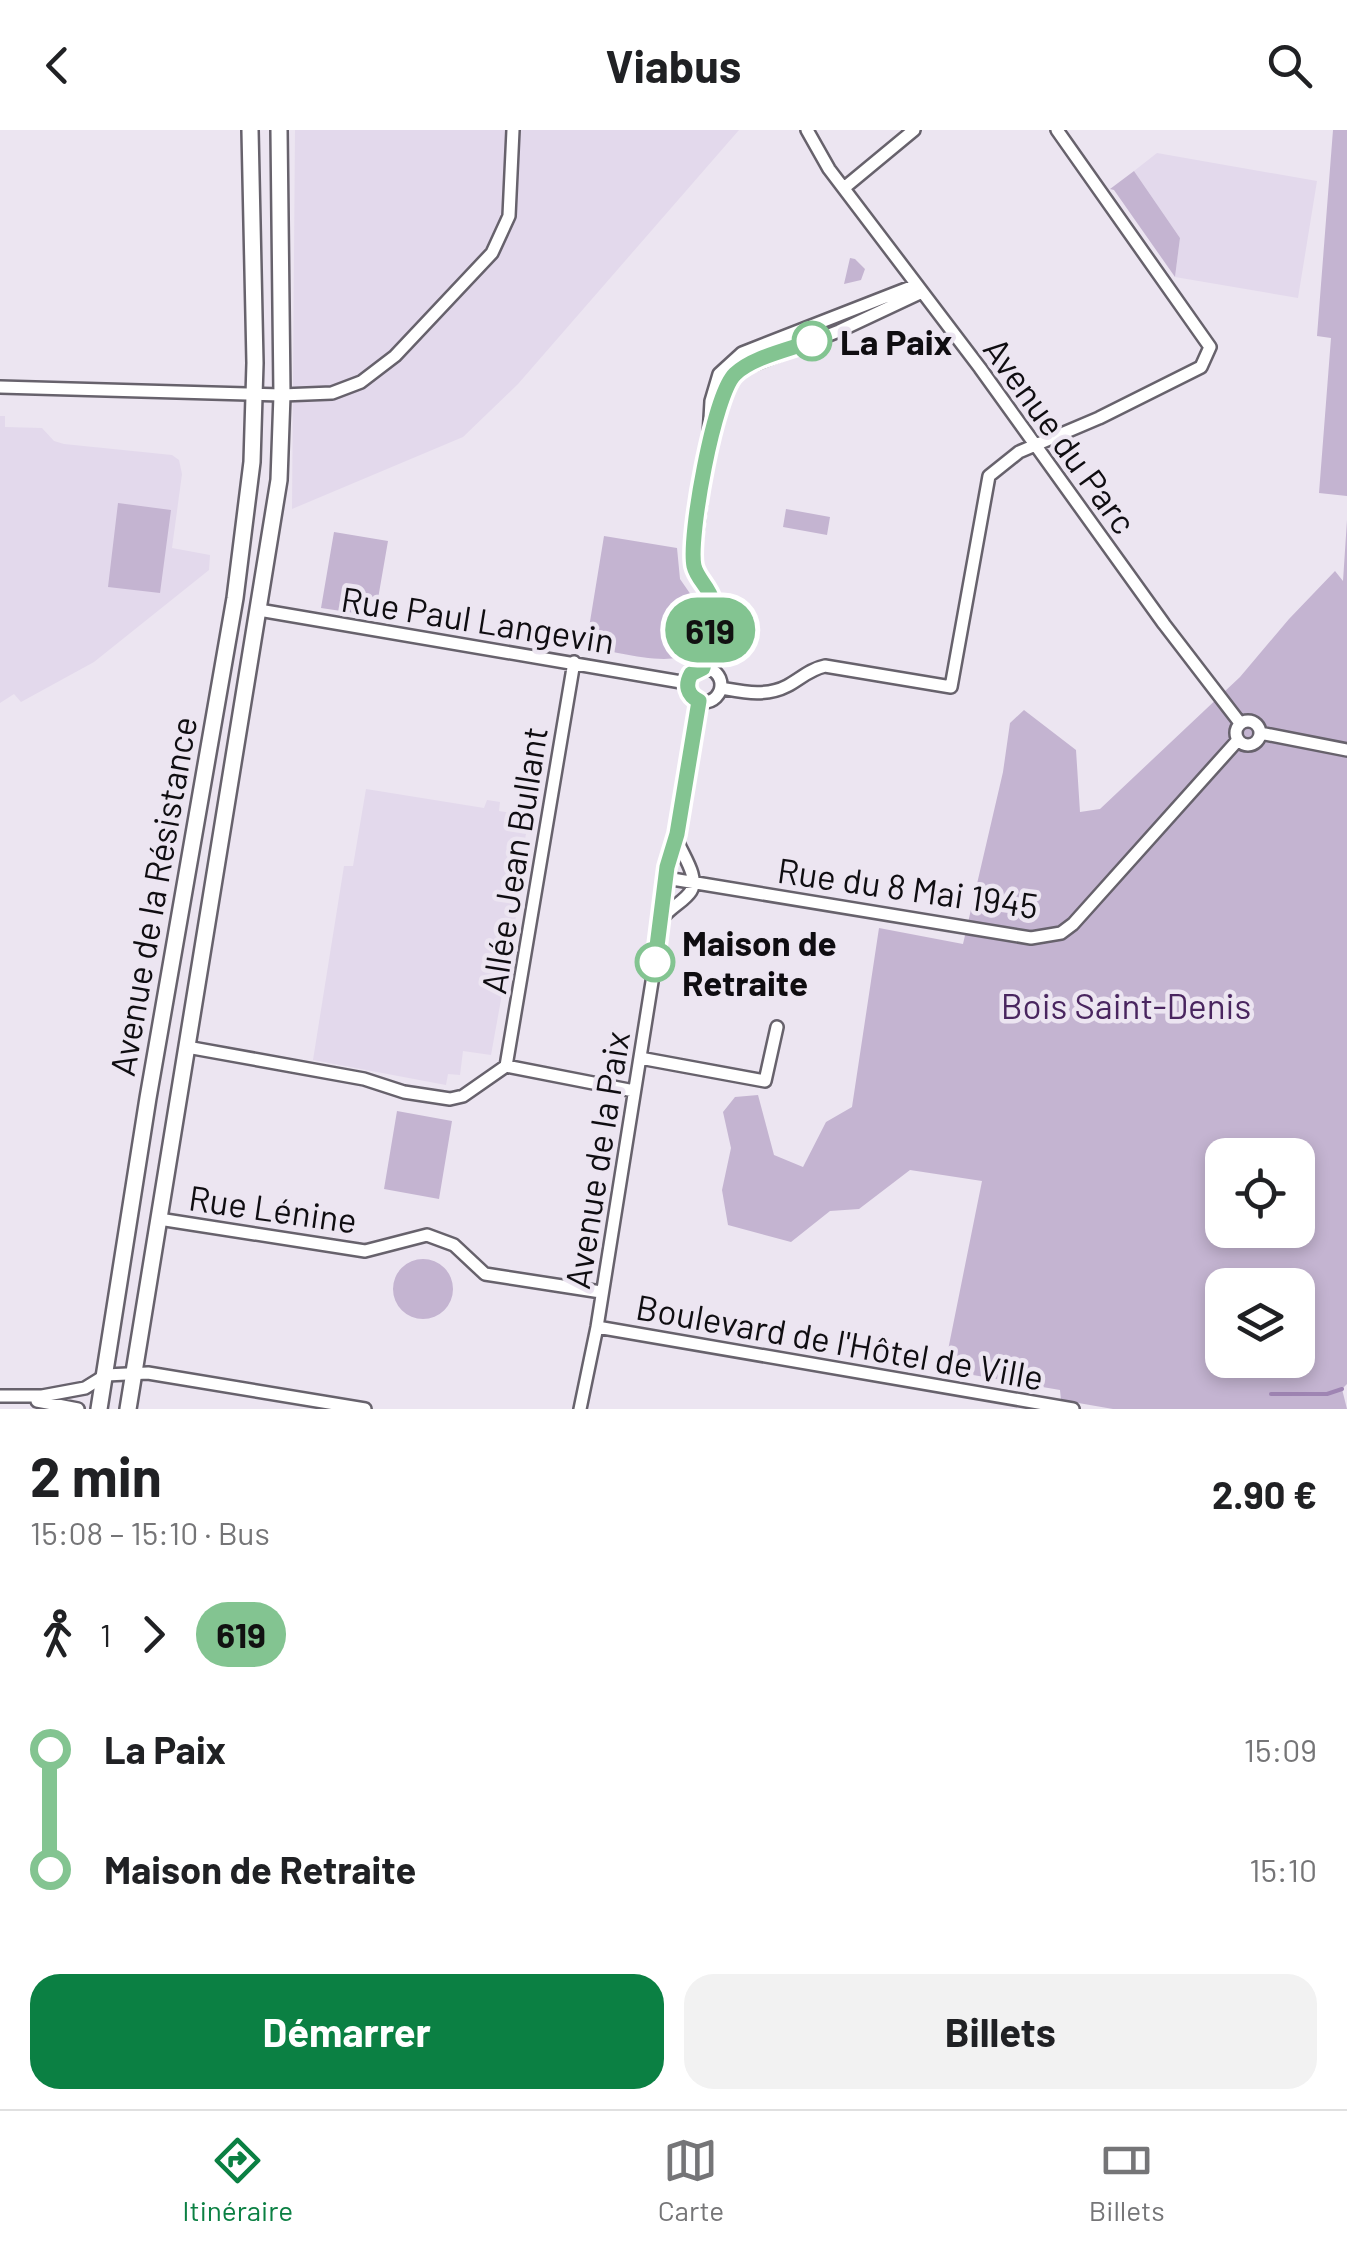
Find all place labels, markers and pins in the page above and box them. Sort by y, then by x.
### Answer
place label: La Paix [840,320,953,362]
marker: La Paix [793,322,831,360]
place label: Maison de Retraite [682,921,837,1003]
marker: Maison de Retraite [636,943,674,981]

